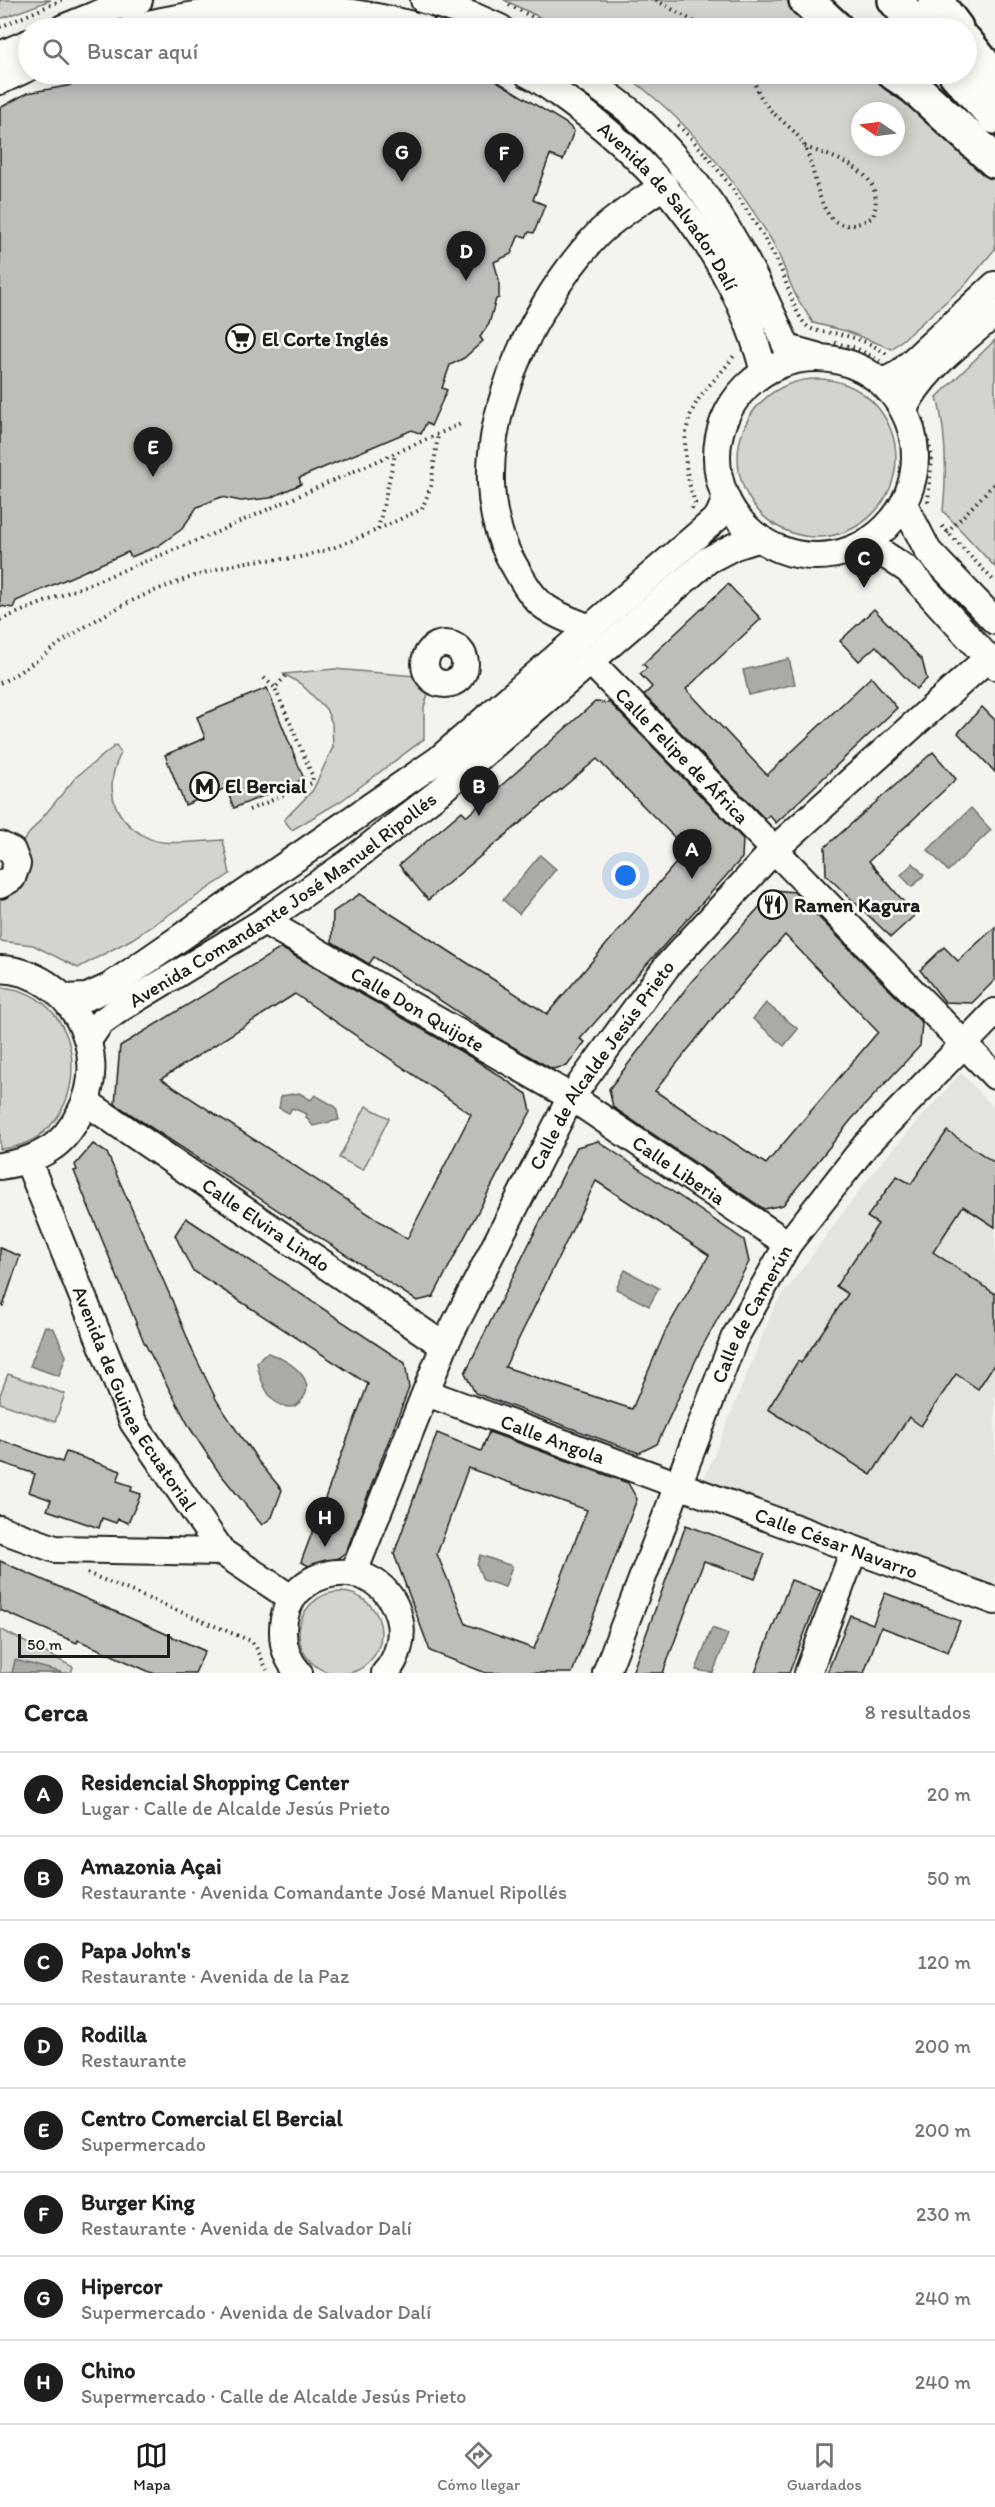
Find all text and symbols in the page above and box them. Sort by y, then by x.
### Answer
search box [18,18,977,84]
icon: search [39,35,72,68]
text: Buscar aquí [87,38,198,65]
north arrow [851,102,905,156]
street label: Avenida de Salvador Dalí [593,116,744,294]
pin: G [382,132,422,182]
pin: F [484,134,524,183]
pin: D [446,232,486,281]
supermarket icon: El Corte Inglés [225,323,257,355]
place label: El Corte Inglés [262,327,388,352]
pin: E [134,428,172,477]
pin: C [844,538,884,588]
street label: Calle Felipe de África [610,682,754,829]
pin: B [460,766,498,816]
metro station icon: El Bercial [188,770,220,802]
place label: El Bercial [225,774,307,798]
street label: Avenida Comandante José Manuel Ripollés [124,787,441,1012]
pin: A [672,830,712,879]
your location [611,861,640,890]
restaurant icon: Ramen Kagura [757,889,789,921]
place label: Ramen Kagura [794,893,920,918]
street label: Calle de Alcalde Jesús Prieto [524,955,679,1174]
street label: Calle Don Quijote [346,961,489,1057]
street label: Calle Liberia [628,1130,730,1210]
street label: Calle Elvira Lindo [197,1173,335,1277]
street label: Calle de Camerún [706,1240,797,1387]
street label: Avenida de Guinea Ecuatorial [68,1282,202,1516]
street label: Calle Angola [497,1409,609,1469]
pin: H [306,1498,344,1547]
street label: Calle César Navarro [752,1502,921,1584]
scale bar [18,1631,170,1658]
text: 50 m [27,1635,62,1654]
text: Cerca [24,1696,88,1728]
text: 8 resultados [865,1700,971,1724]
text: Residencial Shopping Center [81,1769,349,1796]
text: A [37,1782,50,1806]
text: 20 m [927,1782,971,1806]
text: Lugar · Calle de Alcalde Jesús Prieto [81,1796,390,1820]
text: Amazonia Açai [81,1853,222,1880]
text: B [37,1866,50,1890]
text: 50 m [927,1866,971,1890]
text: Restaurante · Avenida Comandante José Manuel Ripollés [81,1880,567,1904]
text: Papa John's [81,1937,191,1964]
text: C [37,1950,50,1974]
text: 120 m [918,1950,971,1974]
text: Restaurante · Avenida de la Paz [81,1964,349,1988]
text: Rodilla [81,2021,147,2048]
text: D [37,2034,50,2058]
text: 200 m [915,2034,971,2058]
text: Restaurante [81,2048,186,2072]
text: Centro Comercial El Bercial [81,2105,343,2132]
text: E [38,2118,49,2142]
text: 200 m [915,2118,971,2142]
text: Supermercado [81,2132,206,2156]
text: Burger King [81,2189,195,2216]
text: F [38,2202,49,2226]
text: 230 m [916,2202,971,2226]
text: Restaurante · Avenida de Salvador Dalí [81,2216,412,2240]
text: Hipercor [81,2273,162,2300]
text: G [37,2286,50,2310]
text: 240 m [915,2286,971,2310]
text: Supermercado · Avenida de Salvador Dalí [81,2300,431,2324]
text: Chino [81,2357,136,2384]
text: H [37,2370,50,2394]
text: 240 m [915,2370,971,2394]
text: Supermercado · Calle de Alcalde Jesús Prieto [81,2384,467,2408]
tab: Mapa [133,2439,171,2494]
tab: Cómo llegar [437,2439,520,2494]
tab: Guardados [787,2439,862,2494]

